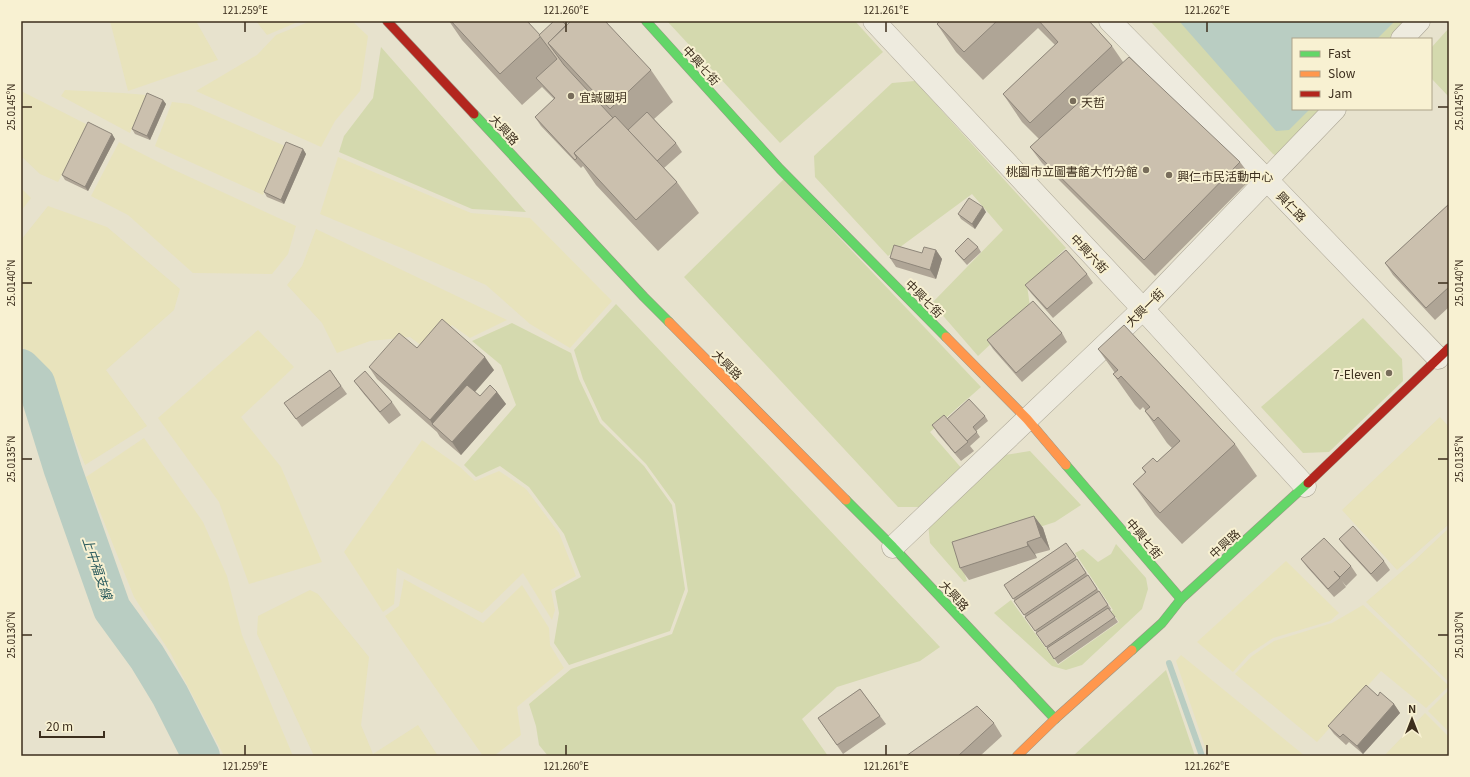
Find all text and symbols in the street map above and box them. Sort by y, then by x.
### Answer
text: 121.259°E [222,2,268,17]
text: 121.260°E [543,2,589,17]
text: 121.261°E [863,2,909,17]
text: 121.262°E [1184,2,1230,17]
legend [1292,38,1432,110]
street label: 中興七街 [680,41,724,89]
text: Fast [1328,44,1351,61]
text: Slow [1328,64,1356,81]
text: 25.0145°N [3,83,18,131]
text: 25.0145°N [1451,83,1466,131]
text: Jam [1328,84,1352,101]
place label: 宜誠國玥 [579,88,627,105]
marker: 宜誠國玥 [566,91,576,101]
place label: 天哲 [1081,93,1105,110]
marker: 天哲 [1068,96,1078,106]
street label: 大興路 [487,110,523,148]
place label: 桃園市立圖書館大竹分館 [1006,162,1138,179]
marker: 桃園市立圖書館大竹分館 [1141,165,1151,175]
place label: 興仁市民活動中心 [1177,167,1273,184]
marker: 興仁市民活動中心 [1164,170,1174,180]
street label: 興仁路 [1273,187,1311,225]
street label: 中興六街 [1067,230,1113,276]
text: 25.0140°N [3,259,18,307]
text: 25.0140°N [1451,259,1466,307]
street label: 中興七街 [902,275,948,321]
street label: 大興一街 [1121,284,1167,330]
street label: 大興路 [709,345,747,383]
place label: 7-Eleven [1333,365,1381,382]
marker: 7-Eleven [1384,368,1394,378]
text: 25.0135°N [3,435,18,483]
text: 25.0135°N [1451,435,1466,483]
street label: 中興七街 [1123,514,1167,562]
street label: 中興路 [1205,525,1243,561]
water label: 上中福支線 [78,534,118,604]
street label: 大興路 [937,576,973,614]
text: 25.0130°N [3,611,18,659]
text: 25.0130°N [1451,611,1466,659]
north arrow [1392,699,1432,739]
text: N [1408,700,1416,716]
scale bar [40,713,104,739]
text: 20 m [46,717,73,734]
text: 121.259°E [222,758,268,773]
text: 121.260°E [543,758,589,773]
text: 121.261°E [863,758,909,773]
text: 121.262°E [1184,758,1230,773]

